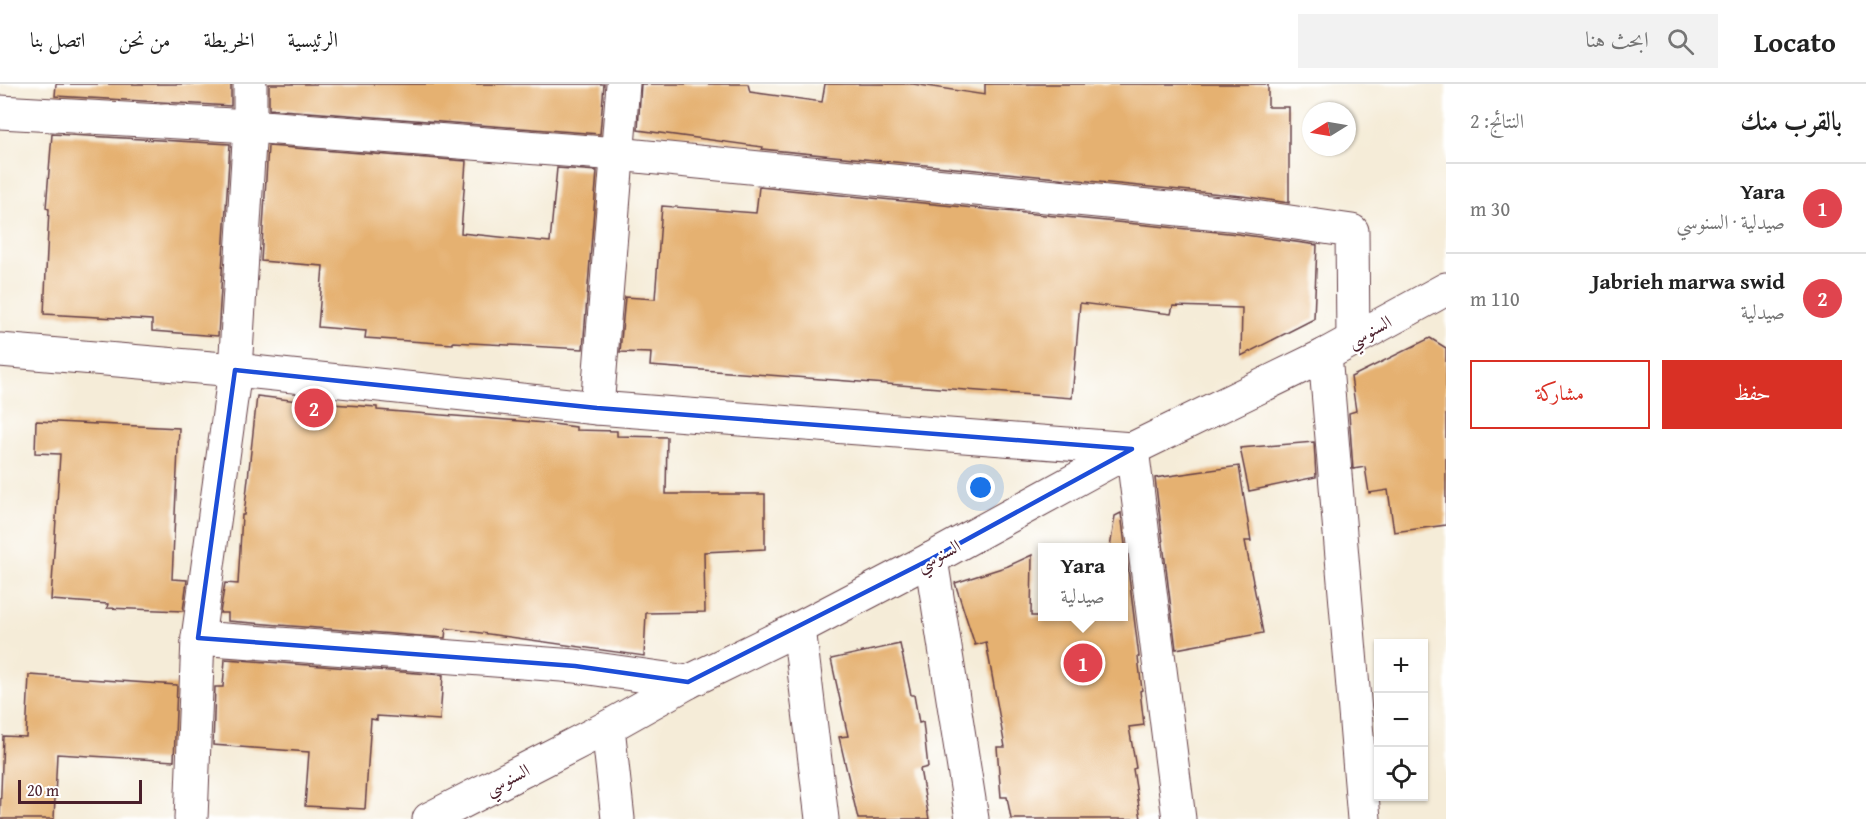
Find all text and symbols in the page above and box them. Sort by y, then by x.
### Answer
search box [1298,14,1718,68]
text: Locato [1754,21,1836,62]
text: ابحث هنا [1585,23,1649,55]
text: اتصل بنا [30,24,85,55]
text: من نحن [118,24,171,55]
text: الخريطة [204,24,255,55]
text: الرئيسية [288,24,338,55]
icon: search [1664,25,1697,58]
text: بالقرب منك [1740,101,1842,140]
north arrow [1302,102,1356,156]
text: النتائج: 2 [1470,106,1524,135]
text: Yara [1740,175,1785,207]
text: 30 m [1470,194,1510,223]
text: 1 [1817,194,1828,223]
text: صيدلية · السنوسي [1676,207,1785,236]
text: Jabrieh marwa swid [1592,265,1785,297]
text: 110 m [1470,284,1520,313]
text: 2 [1817,284,1828,313]
text: صيدلية [1741,297,1785,326]
street label: السنوسي [1342,308,1398,358]
button: مشاركة [1470,360,1650,429]
button: حفظ [1662,360,1842,429]
pin: 2 [294,386,334,430]
your location [966,473,995,502]
street label: السنوسي [911,532,967,582]
popup [1038,543,1128,621]
text: Yara [1061,549,1105,581]
text: صيدلية [1061,581,1105,610]
map controls [1374,639,1428,801]
button: + [1374,639,1428,693]
pin: 1 [1064,640,1102,686]
button: − [1374,693,1428,747]
button: locate [1374,747,1428,801]
street label: السنوسي [480,756,536,805]
scale bar [18,777,142,804]
text: 20 m [27,778,59,802]

